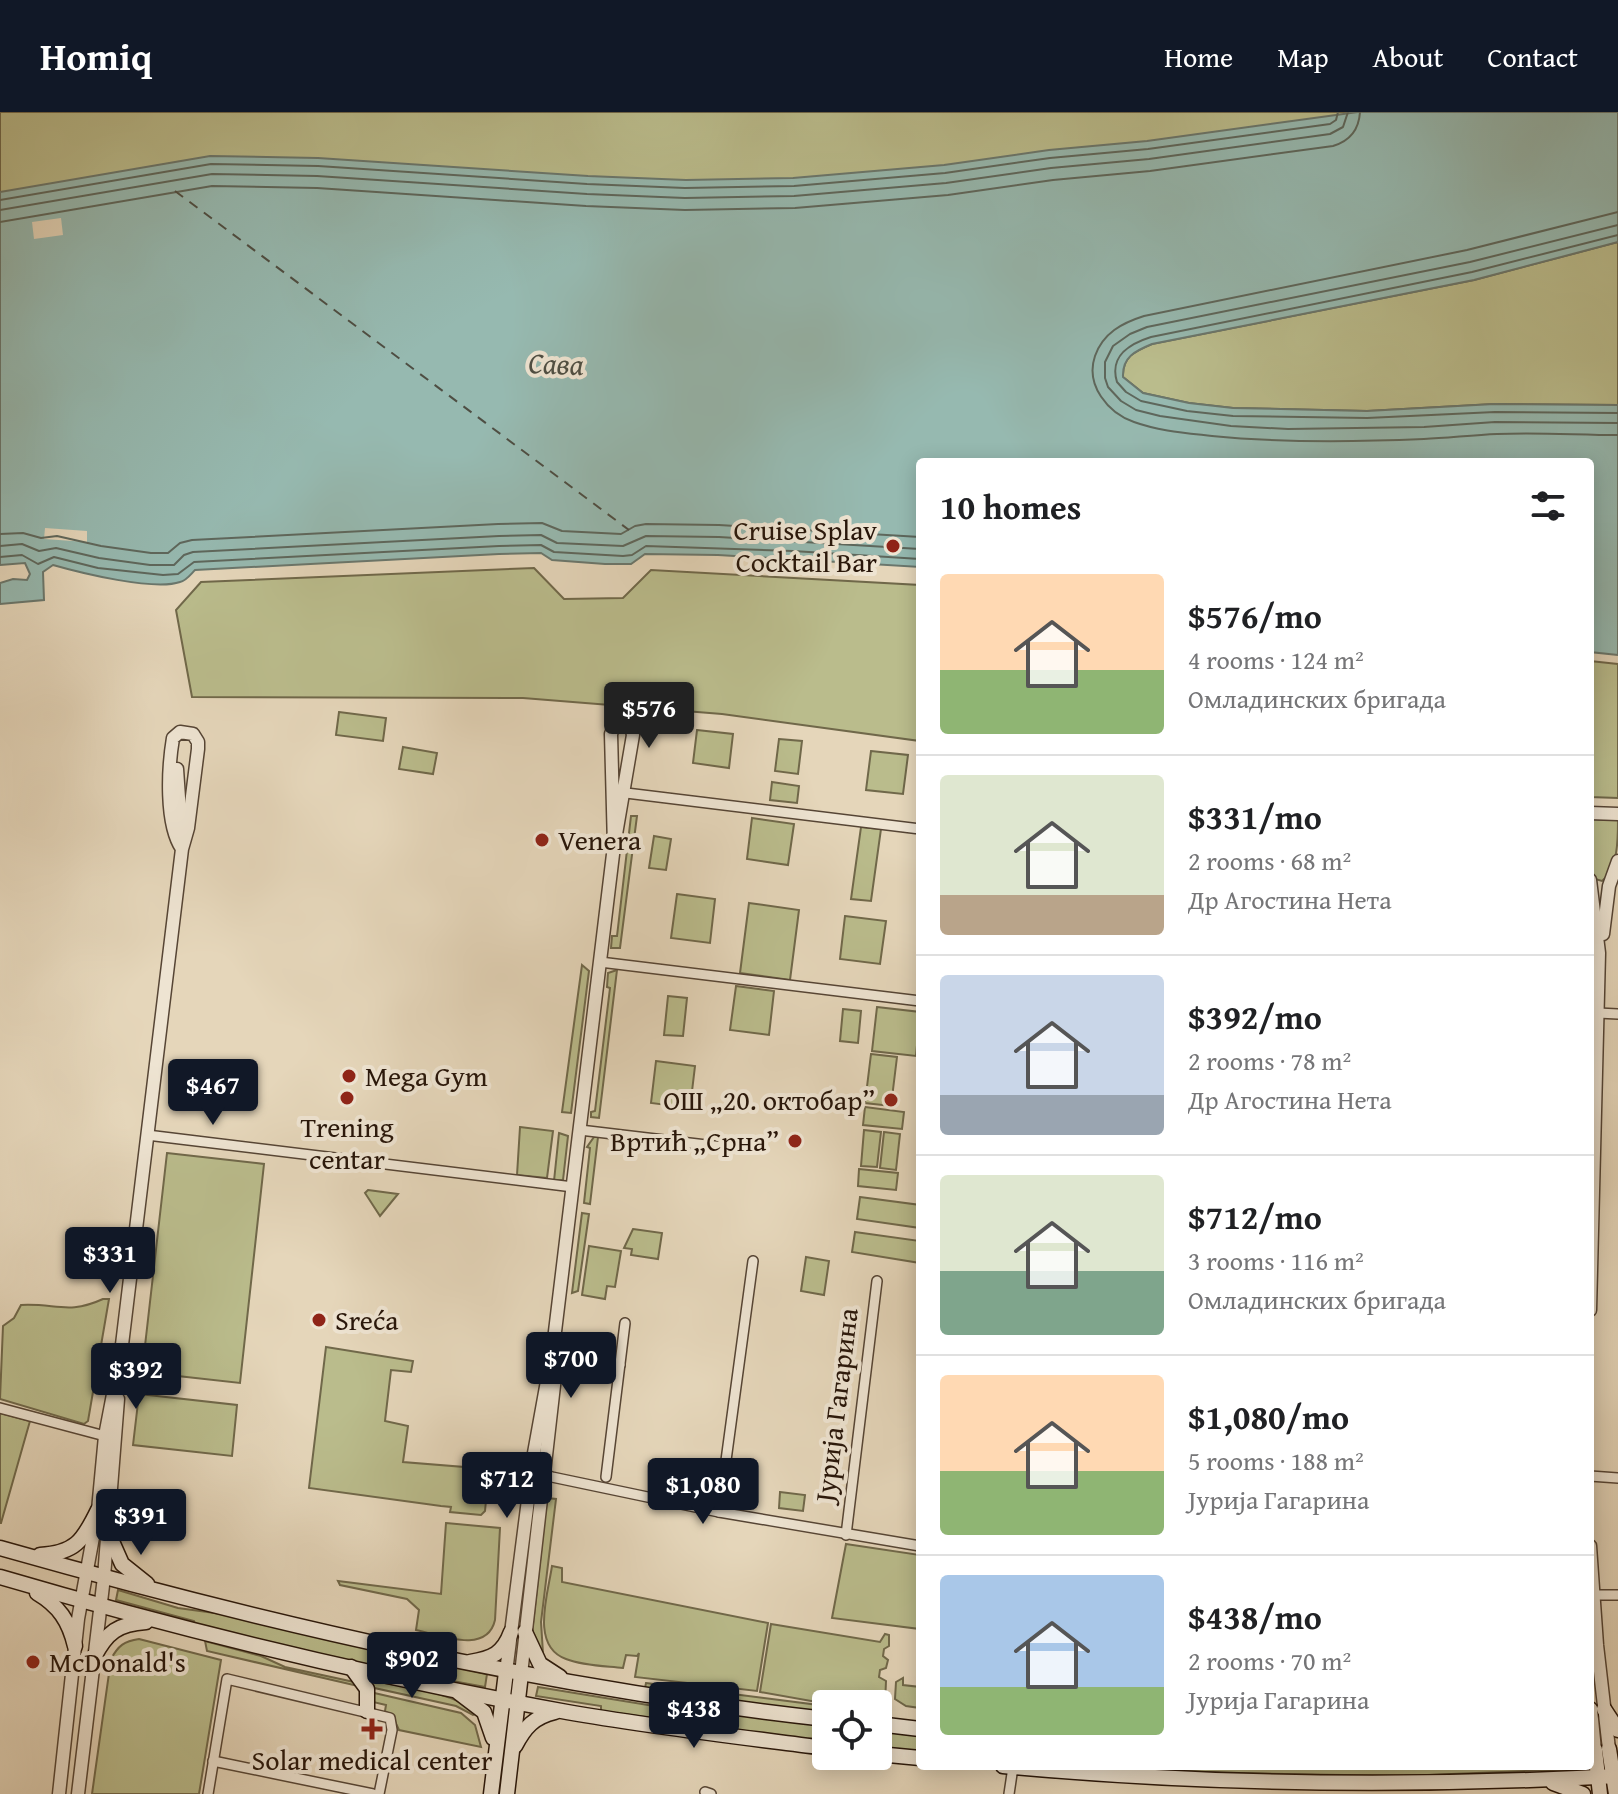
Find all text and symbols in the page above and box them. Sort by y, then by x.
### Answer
text: Homiq [40,28,152,84]
text: Home [1164,36,1233,77]
text: Map [1277,36,1329,77]
text: About [1373,36,1443,77]
text: Contact [1487,36,1578,77]
water label: Сава [528,340,585,386]
text: 10 homes [940,482,1081,531]
icon: filters [1526,484,1570,528]
place label: Cruise Splav Cocktail Bar [733,509,877,582]
marker: Cruise Splav Cocktail Bar [884,537,902,555]
text: $576/mo [1188,591,1322,640]
icon: home [1004,606,1100,702]
text: 4 rooms · 124 m² [1188,640,1364,679]
text: Омладинских бригада [1188,679,1446,718]
pin: $576 [602,682,696,750]
text: $576 [622,688,676,727]
text: $331/mo [1188,792,1322,841]
icon: home [1004,807,1100,903]
place label: Venera [558,819,642,860]
marker: Venera [533,831,551,849]
text: 2 rooms · 68 m² [1188,841,1351,880]
text: Др Агостина Нета [1188,880,1392,919]
text: $392/mo [1188,992,1322,1041]
icon: home [1004,1007,1100,1103]
text: 2 rooms · 78 m² [1188,1041,1351,1080]
place label: Mega Gym [365,1055,488,1096]
pin: $467 [166,1059,260,1127]
text: $467 [186,1065,240,1104]
marker: Mega Gym [340,1067,358,1085]
place label: ОШ „20. октобар” [663,1079,875,1120]
text: Др Агостина Нета [1188,1080,1392,1119]
marker: Trening centar [338,1089,356,1107]
marker: ОШ „20. октобар” [882,1091,900,1109]
place label: Trening centar [300,1106,394,1179]
place label: Вртић „Срна” [610,1120,779,1161]
marker: Вртић „Срна” [786,1132,804,1150]
text: $712/mo [1188,1192,1322,1241]
icon: home [1004,1207,1100,1303]
pin: $331 [63,1227,157,1295]
text: $331 [83,1233,137,1272]
text: 3 rooms · 116 m² [1188,1241,1364,1280]
text: Омладинских бригада [1188,1280,1446,1319]
place label: Sreća [335,1299,399,1340]
street label: Јурија Гагарина [803,1305,868,1507]
marker: Sreća [310,1311,328,1329]
pin: $700 [524,1332,618,1400]
text: $700 [544,1338,598,1377]
pin: $392 [89,1343,183,1411]
text: $392 [109,1349,163,1388]
text: $1,080/mo [1188,1392,1349,1441]
icon: home [1004,1407,1100,1503]
text: 5 rooms · 188 m² [1188,1441,1364,1480]
pin: $712 [460,1452,554,1520]
text: $712 [480,1458,534,1497]
pin: $1,080 [638,1458,768,1526]
text: $1,080 [666,1464,740,1503]
text: Јурија Гагарина [1188,1480,1369,1519]
pin: $391 [94,1489,188,1557]
text: $391 [114,1495,168,1534]
text: $438/mo [1188,1592,1322,1641]
icon: home [1004,1607,1100,1703]
pin: $902 [365,1632,459,1700]
text: $902 [385,1638,439,1677]
place label: McDonald's [49,1641,186,1682]
text: 2 rooms · 70 m² [1188,1641,1351,1680]
marker: McDonald's [24,1653,42,1671]
text: Јурија Гагарина [1188,1680,1369,1719]
pin: $438 [647,1682,741,1750]
text: $438 [667,1688,721,1727]
map controls [812,1690,892,1770]
button: locate [812,1690,892,1770]
marker: Solar medical center [361,1718,383,1740]
place label: Solar medical center [251,1739,493,1780]

